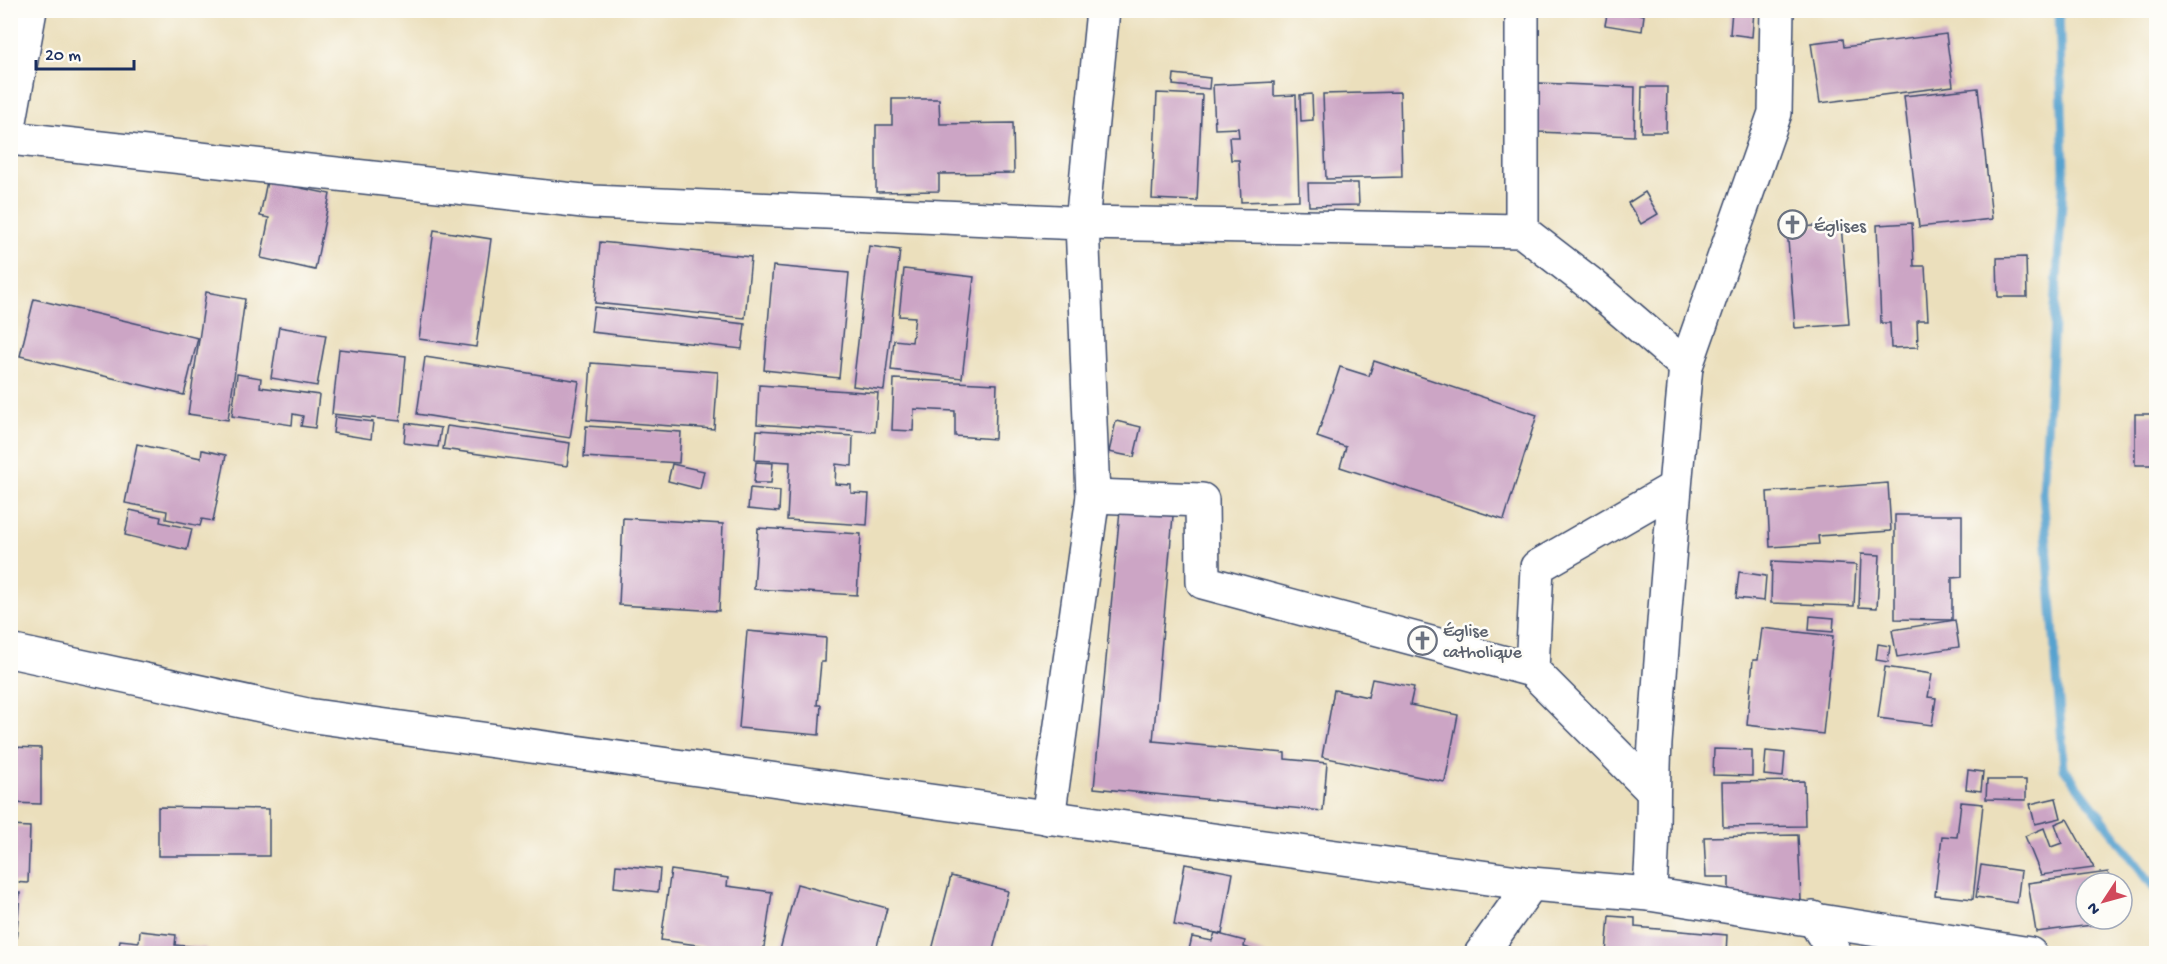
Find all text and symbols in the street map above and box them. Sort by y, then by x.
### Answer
scale bar [36,33,134,71]
text: 20 m [45,46,81,67]
church icon: Églises [1777,209,1809,241]
place label: Églises [1814,217,1867,238]
place label: Église catholique [1443,622,1523,664]
church icon: Église catholique [1406,624,1438,656]
north arrow [2074,871,2134,931]
text: N [2084,898,2105,918]

